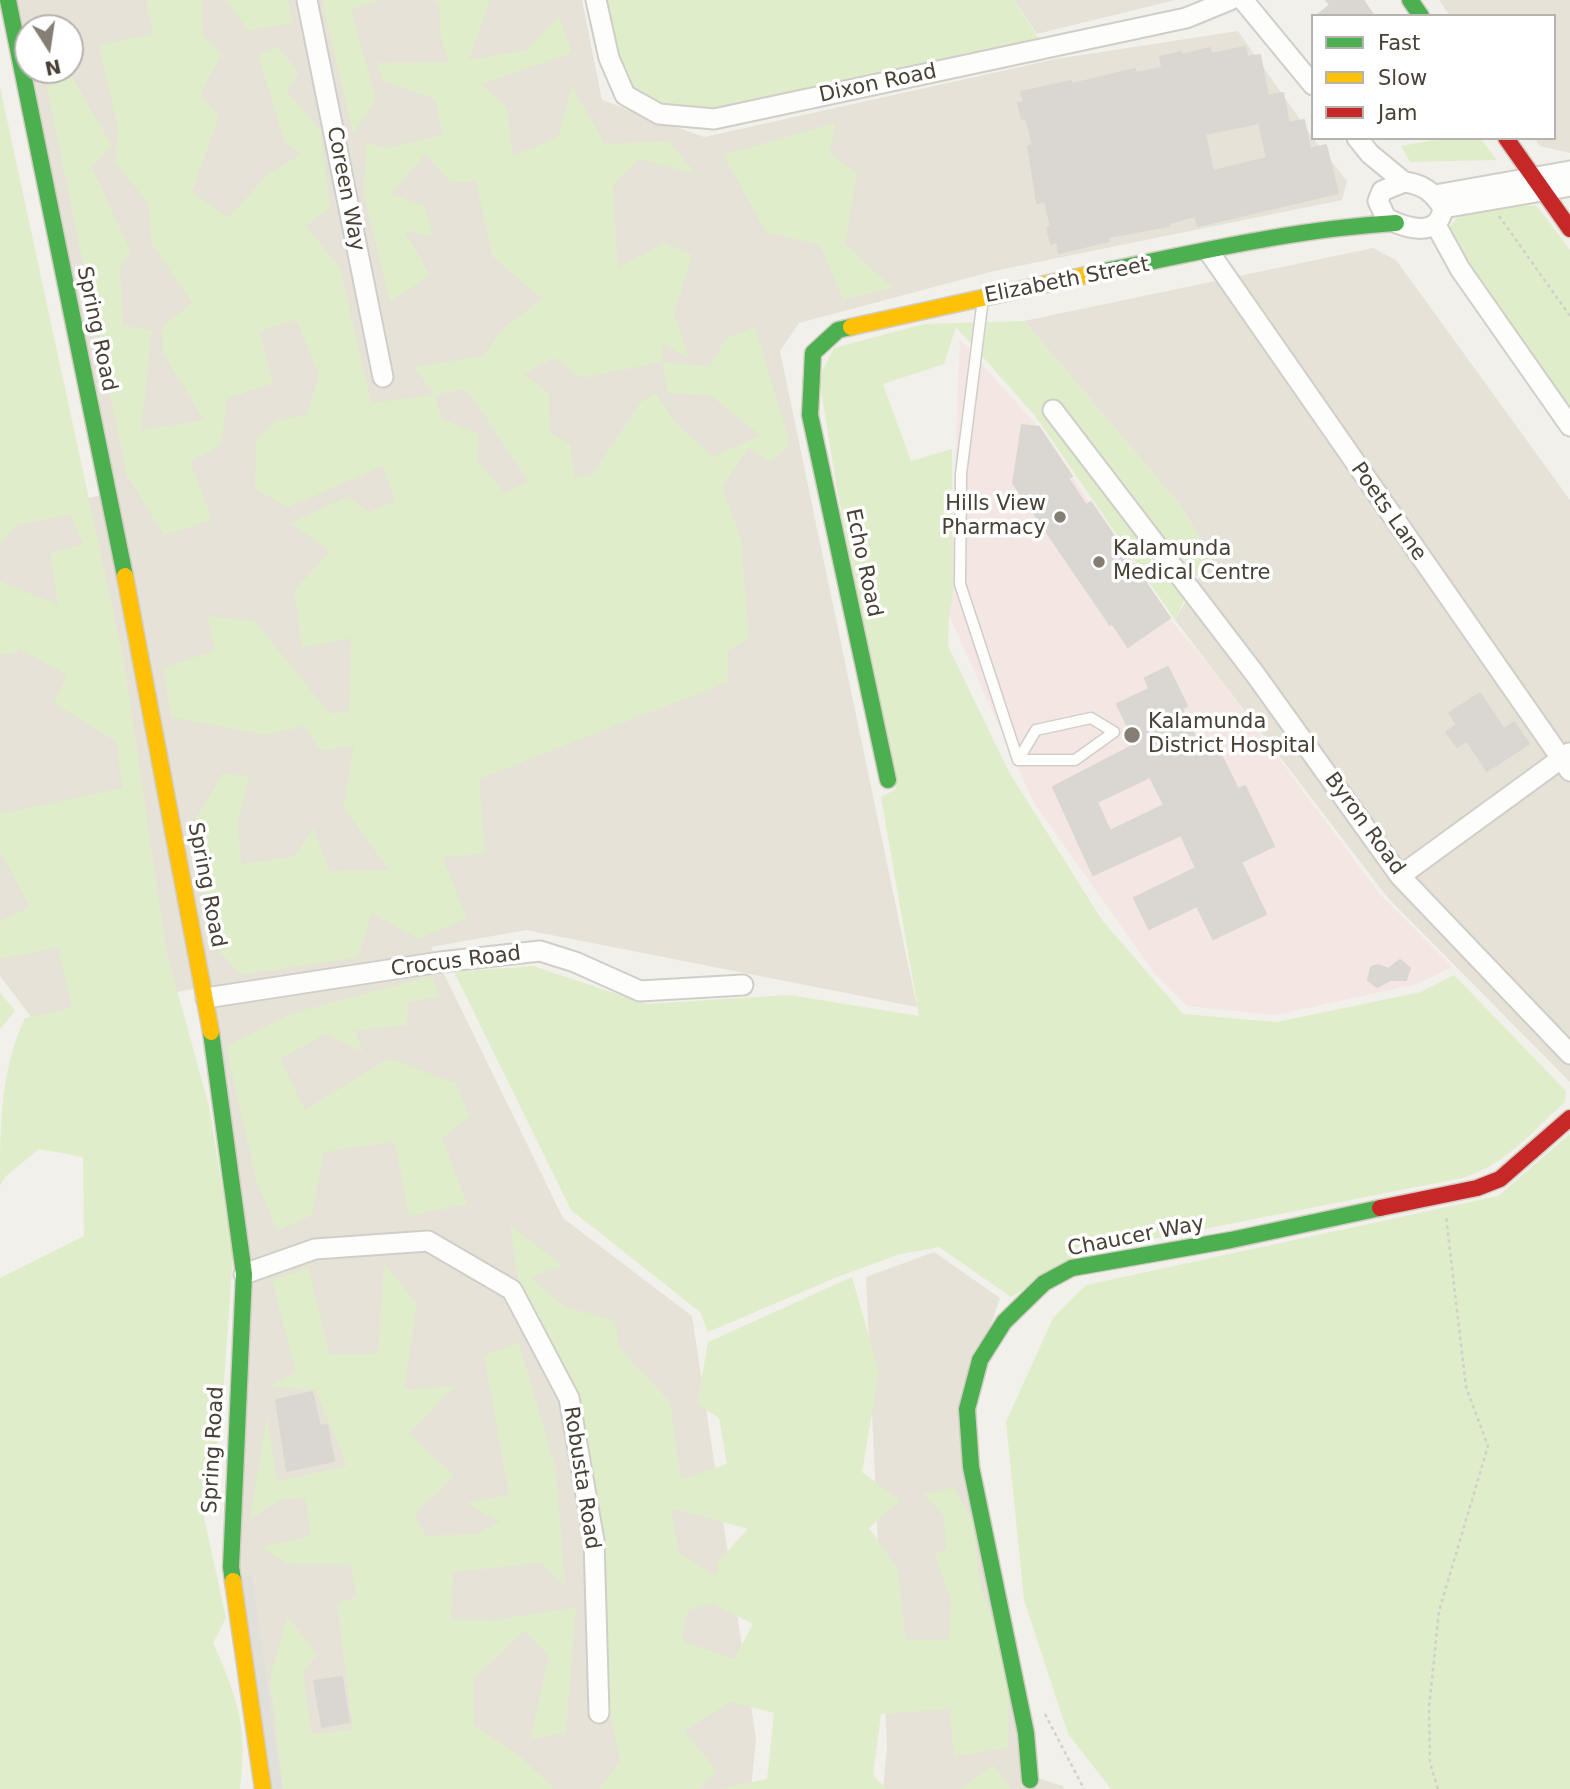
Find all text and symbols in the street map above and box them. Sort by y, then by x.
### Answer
north arrow [14,14,84,84]
legend [1311,14,1556,140]
text: Fast [1378,31,1420,55]
text: N [43,55,63,80]
street label: Dixon Road [817,59,939,109]
text: Slow [1378,66,1427,90]
text: Jam [1378,101,1418,125]
street label: Coreen Way [321,125,369,253]
street label: Elizabeth Street [983,253,1151,309]
street label: Spring Road [70,264,122,394]
street label: Poets Lane [1345,458,1431,566]
place label: Hills View Pharmacy [942,492,1046,542]
street label: Echo Road [839,506,887,620]
marker: Hills View Pharmacy [1052,509,1068,525]
place label: Kalamunda Medical Centre [1113,537,1270,587]
marker: Kalamunda Medical Centre [1091,554,1107,570]
place label: Kalamunda District Hospital [1148,710,1316,760]
marker: Kalamunda District Hospital [1122,725,1142,745]
street label: Byron Road [1318,768,1410,880]
street label: Spring Road [182,820,230,950]
street label: Crocus Road [390,942,522,982]
street label: Chaucer Way [1066,1211,1206,1263]
street label: Spring Road [198,1386,230,1514]
street label: Robusta Road [557,1405,605,1551]

